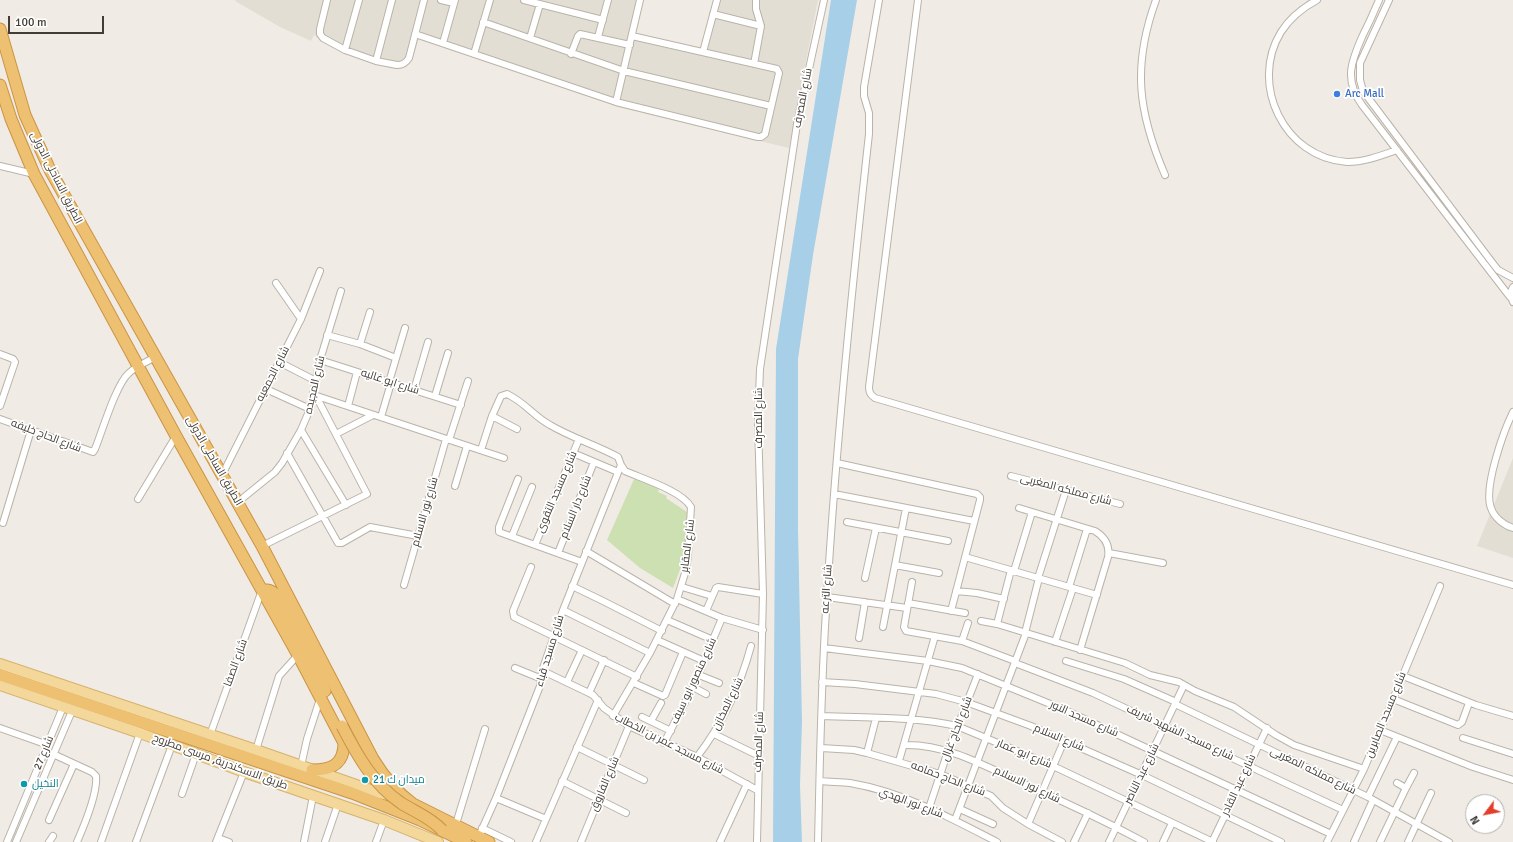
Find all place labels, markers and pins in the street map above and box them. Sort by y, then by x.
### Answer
place label: Arc Mall [1345,87,1384,101]
marker: Arc Mall [1332,89,1342,99]
place label: ميدان ك 21 [373,773,425,787]
marker: ميدان ك 21 [360,775,370,785]
place label: النخيل [32,777,59,791]
marker: النخيل [19,779,29,789]

